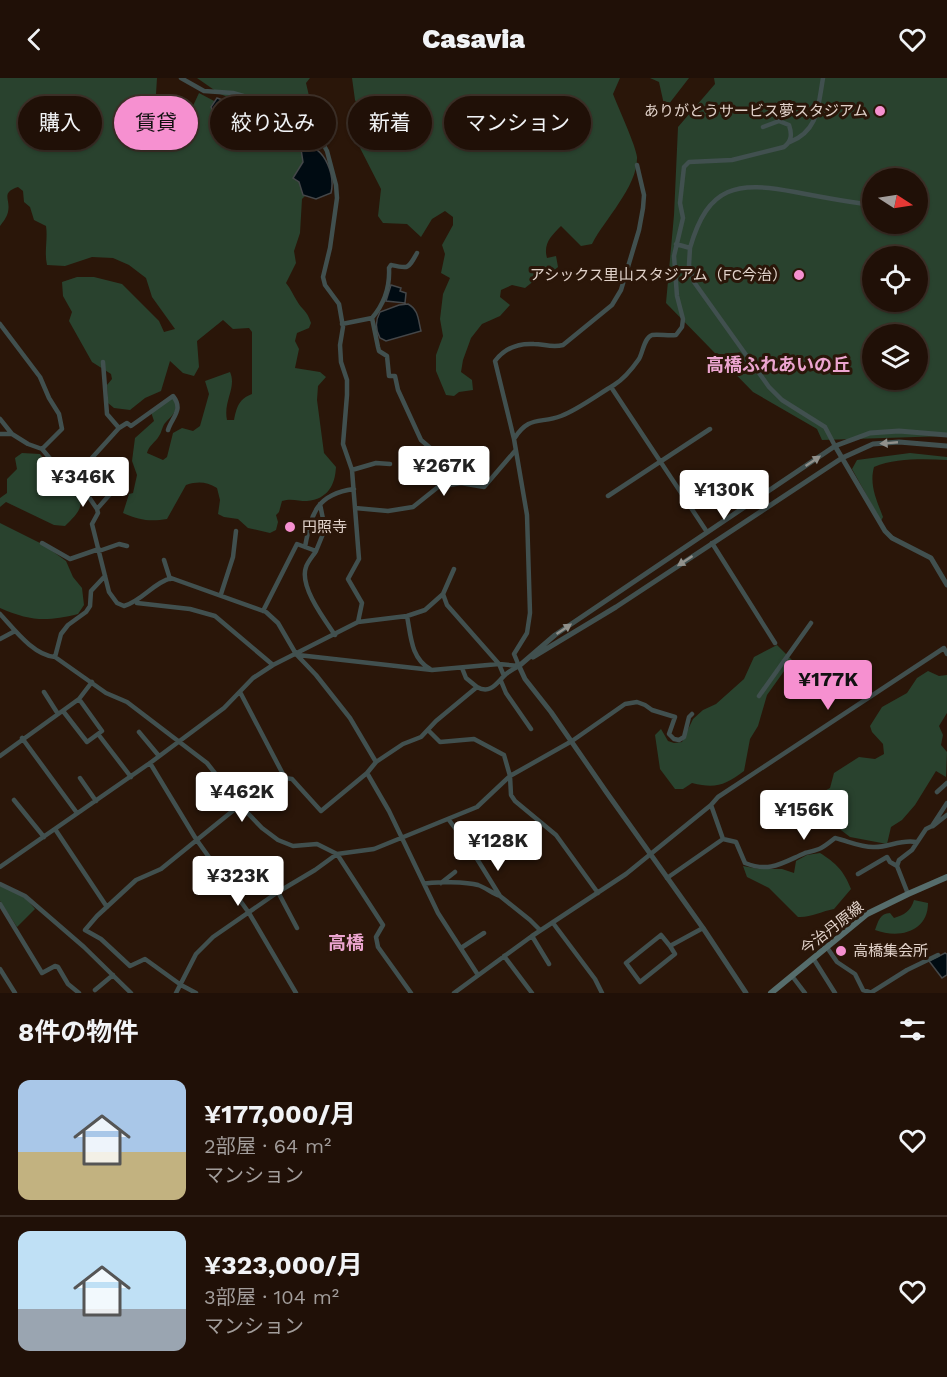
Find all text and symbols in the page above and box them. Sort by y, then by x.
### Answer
icon: back [18,23,51,56]
text: Casavia [422,23,525,55]
icon: heart [896,23,929,56]
chip: 購入 [18,96,102,150]
chip: 賃貸 [114,96,198,150]
chip: 絞り込み [210,96,336,150]
chip: 新着 [348,96,432,150]
chip: マンション [444,96,591,150]
place label: ありがとうサービス夢スタジアム [644,102,868,120]
marker: ありがとうサービス夢スタジアム [873,104,887,118]
north arrow [862,168,928,234]
map controls [862,168,928,390]
button: locate [862,246,928,312]
place label: アシックス里山スタジアム（FC今治） [530,266,787,284]
marker: アシックス里山スタジアム（FC今治） [792,268,806,282]
button: layers [862,324,928,390]
district label: 高橋ふれあいの丘 [706,354,850,375]
one-way arrow [879,438,898,448]
pin: ¥267K [402,446,486,497]
text: ¥267K [412,453,476,477]
one-way arrow [805,456,821,467]
pin: ¥346K [41,457,125,508]
text: ¥346K [51,464,115,488]
pin: ¥130K [682,470,766,521]
text: ¥130K [694,477,754,501]
place label: 円照寺 [302,518,347,536]
marker: 円照寺 [283,520,297,534]
one-way arrow [678,555,694,567]
one-way arrow [556,623,572,634]
pin: ¥177K [786,660,870,711]
text: ¥177K [798,667,858,691]
pin: ¥462K [200,772,284,823]
text: ¥462K [210,779,274,803]
pin: ¥156K [762,790,846,841]
text: ¥156K [774,797,834,821]
pin: ¥128K [456,821,540,872]
text: ¥128K [468,828,528,852]
pin: ¥323K [196,856,280,907]
text: ¥323K [207,863,269,887]
street label: 今治丹原線 [797,898,867,958]
district label: 高橋 [328,932,364,953]
place label: 高橋集会所 [853,942,928,960]
marker: 高橋集会所 [834,944,848,958]
icon: filters [896,1013,929,1046]
text: 8件の物件 [18,1017,138,1047]
text: ¥177,000/月 [204,1099,356,1129]
icon: home [66,1104,138,1176]
icon: heart [896,1124,929,1157]
text: 2部屋 · 64 m² [204,1134,331,1158]
text: マンション [204,1163,304,1187]
text: ¥323,000/月 [204,1250,363,1280]
icon: home [66,1255,138,1327]
icon: heart [896,1275,929,1308]
text: 3部屋 · 104 m² [204,1285,339,1309]
text: マンション [204,1314,304,1338]

